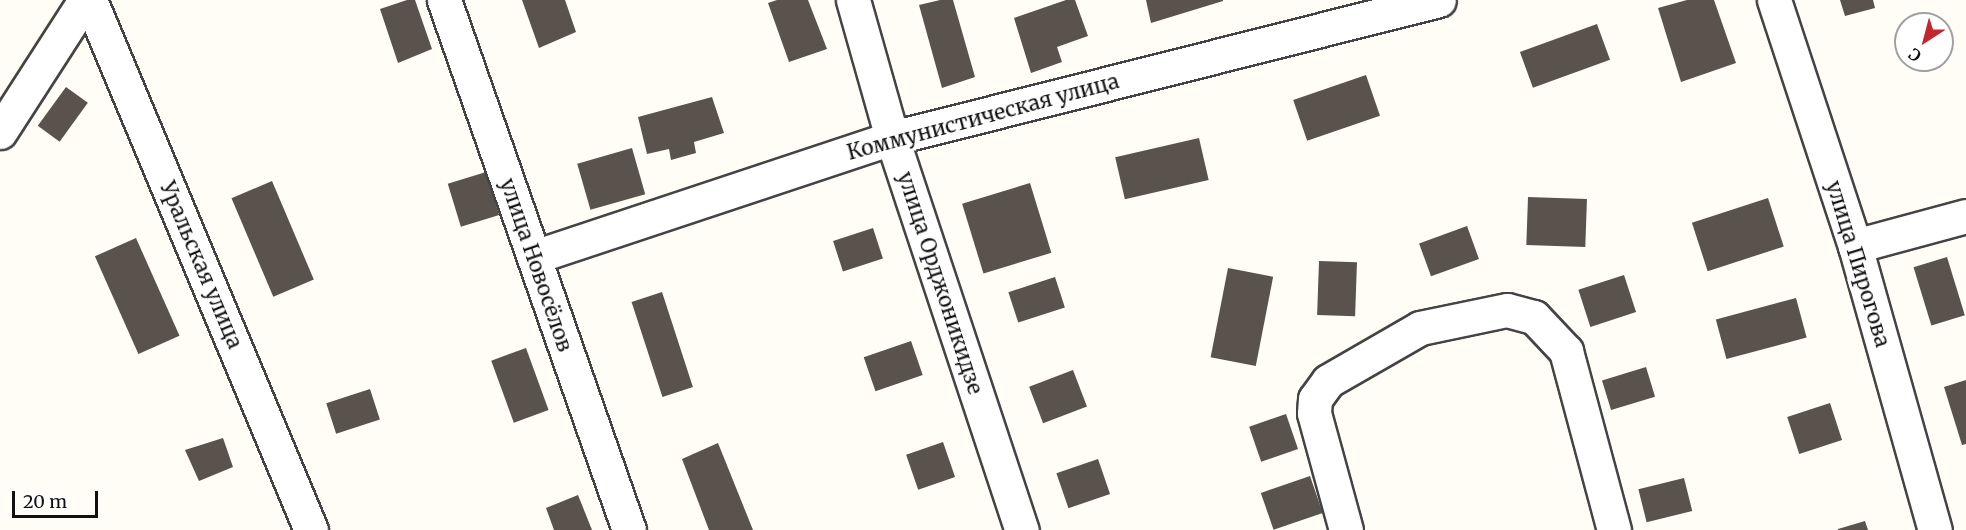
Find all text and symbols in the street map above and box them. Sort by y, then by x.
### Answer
north arrow [1894,12,1954,72]
text: С [1904,44,1925,66]
street label: Коммунистическая улица [844,69,1122,165]
street label: улица Орджоникидзе [892,169,988,397]
street label: улица Новосёлов [495,175,577,355]
street label: Уральская улица [154,178,248,352]
street label: улица Пирогова [1821,178,1895,350]
scale bar [15,479,100,517]
text: 20 m [23,490,67,513]

